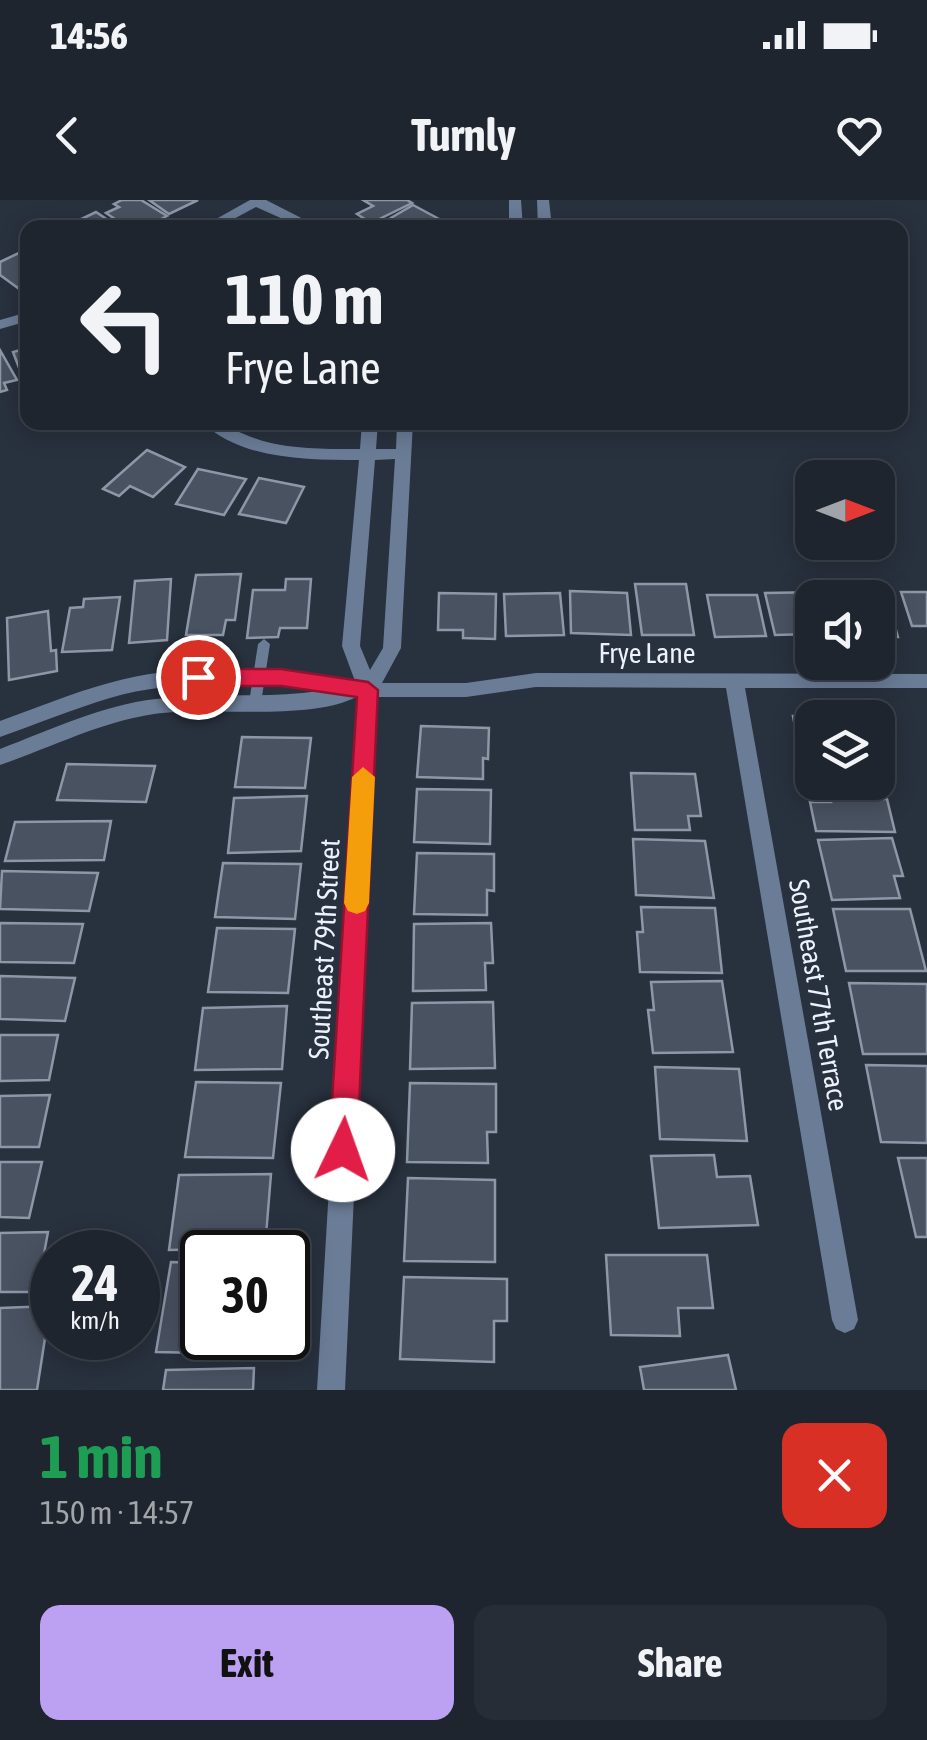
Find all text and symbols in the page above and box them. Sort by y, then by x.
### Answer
text: 14:56 [50,14,128,57]
icon: back [40,108,95,163]
icon: heart [832,108,887,163]
text: Turnly [411,109,516,161]
text: 110 m [225,259,384,339]
icon: left [60,260,190,390]
text: Frye Lane [225,342,381,394]
north arrow [795,460,895,560]
map controls [795,460,895,800]
button: sound [795,580,895,680]
pin [156,635,241,720]
street label: Frye Lane [599,637,695,669]
icon: arrive [171,650,226,705]
button: layers [795,700,895,800]
street label: Southeast 79th Street [302,838,346,1060]
street label: Southeast 77th Terrace [783,877,855,1113]
position arrow [291,1098,395,1202]
speed limit sign: 30 [180,1230,310,1360]
text: 24 [71,1254,118,1312]
text: km/h [70,1306,120,1334]
text: 1 min [40,1422,163,1491]
button: close [782,1423,887,1528]
text: 150 m · 14:57 [40,1494,194,1531]
button: Exit [40,1605,454,1720]
button: Share [474,1605,887,1720]

